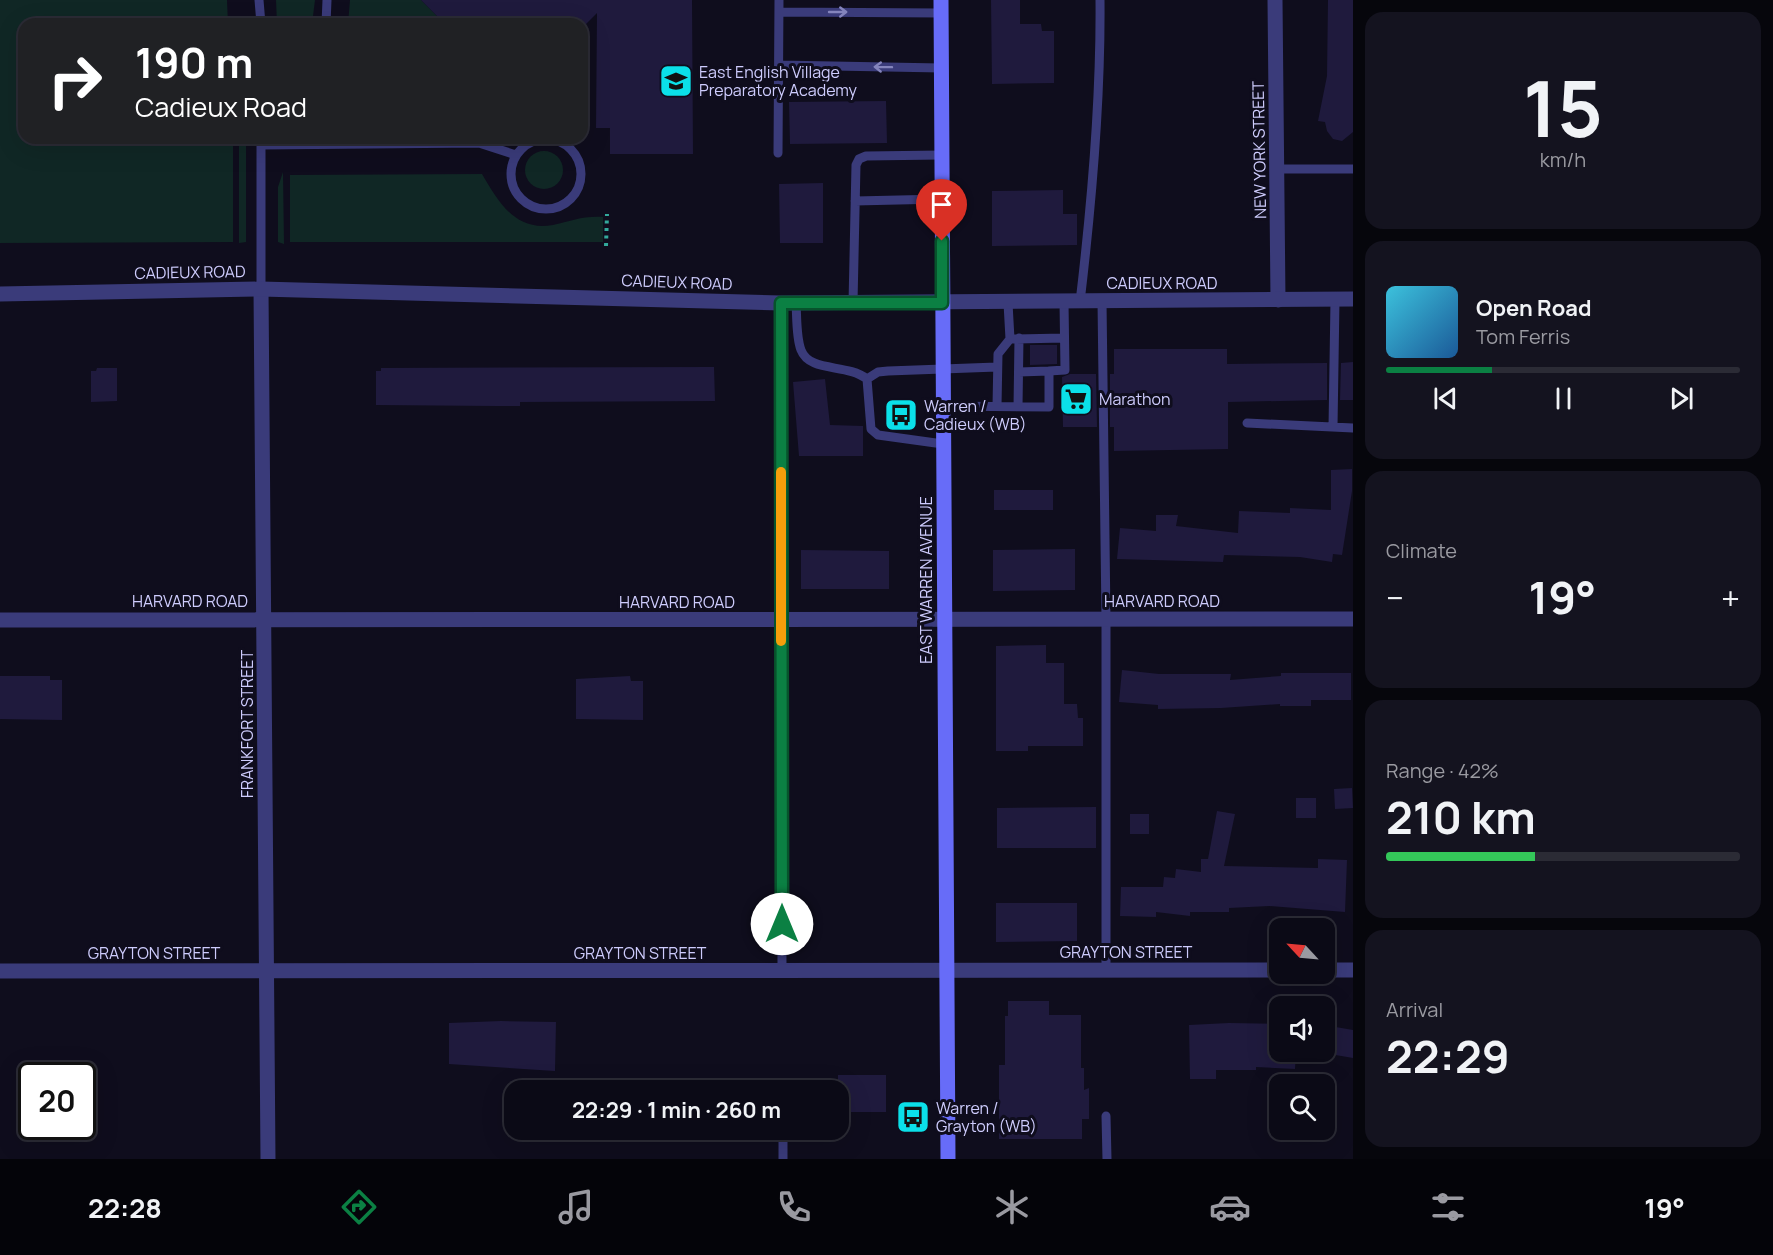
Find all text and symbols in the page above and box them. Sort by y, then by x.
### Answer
one-way arrow [827,6,847,18]
text: 190 m [135,33,253,91]
icon: right [36,42,114,120]
text: 15 [1523,54,1603,160]
place label: East English Village Preparatory Academy [699,61,858,101]
one-way arrow [873,61,893,73]
school or university icon: East English Village Preparatory Academy [658,63,694,99]
street label: NEW YORK STREET [1247,80,1271,219]
text: Cadieux Road [135,88,307,125]
text: km/h [1540,146,1586,173]
pin [916,179,967,241]
icon: arrive [925,188,958,221]
street label: CADIEUX ROAD [134,260,246,284]
street label: CADIEUX ROAD [621,269,733,295]
street label: CADIEUX ROAD [1106,272,1218,294]
text: Open Road [1476,293,1591,323]
text: Tom Ferris [1476,323,1570,350]
supermarket icon: Marathon [1058,381,1094,417]
icon: previous [1429,382,1462,415]
icon: pause [1547,382,1580,415]
icon: next [1665,382,1698,415]
place label: Marathon [1099,388,1171,410]
place label: Warren / Cadieux (WB) [924,395,1026,435]
bus stop icon: Warren / Cadieux (WB) [883,397,919,433]
street label: EAST WARREN AVENUE [915,496,937,664]
text: Climate [1386,537,1457,564]
text: 19° [1528,566,1596,628]
text: − [1386,575,1404,620]
text: + [1721,575,1740,620]
street label: HARVARD ROAD [132,590,248,612]
street label: HARVARD ROAD [1104,590,1220,612]
street label: HARVARD ROAD [619,591,735,613]
street label: FRANKFORT STREET [236,650,258,798]
text: Range · 42% [1386,757,1499,784]
text: 210 km [1386,786,1536,848]
position arrow [750,892,814,956]
north arrow [1269,918,1335,984]
map controls [1269,918,1335,1140]
street label: GRAYTON STREET [1060,941,1193,963]
street label: GRAYTON STREET [88,942,221,964]
street label: GRAYTON STREET [574,942,707,964]
button: sound [1269,996,1335,1062]
text: Arrival [1386,996,1443,1023]
text: 22:29 [1386,1025,1510,1087]
speed limit sign: 20 [18,1062,96,1140]
button: search [1269,1074,1335,1140]
text: 22:29 · 1 min · 260 m [572,1095,781,1125]
place label: Warren / Grayton (WB) [936,1097,1037,1137]
bus stop icon: Warren / Grayton (WB) [895,1099,931,1135]
icon: directions [338,1186,380,1228]
icon: music [555,1186,597,1228]
icon: phone [773,1186,815,1228]
icon: climate [991,1186,1033,1228]
icon: car [1209,1186,1251,1228]
icon: filters [1427,1186,1469,1228]
text: 22:28 [88,1189,162,1226]
text: 19° [1644,1189,1685,1226]

